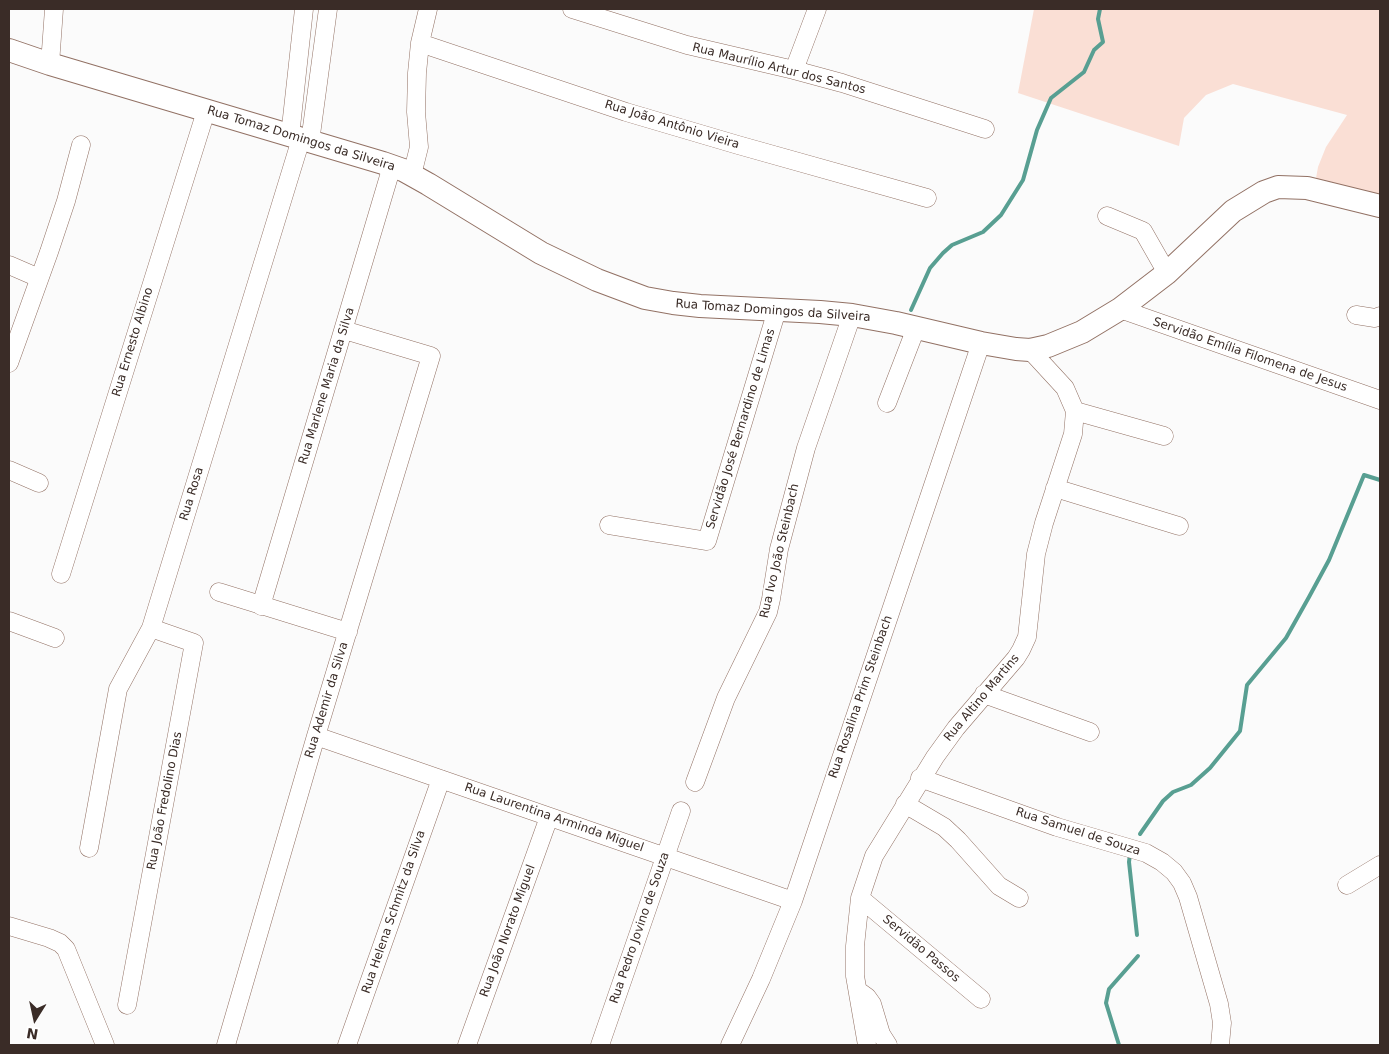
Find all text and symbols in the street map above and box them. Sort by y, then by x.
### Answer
street label: Rua Maurílio Artur dos Santos [691,40,867,98]
street label: Rua João Antônio Vieira [603,98,741,152]
street label: Rua Tomaz Domingos da Silveira [205,103,397,175]
street label: Rua Ernesto Albino [110,286,156,398]
street label: Rua Tomaz Domingos da Silveira [675,297,871,325]
street label: Rua Marlene Maria da Silva [296,306,358,466]
street label: Servidão Emília Filomena de Jesus [1151,315,1349,395]
street label: Servidão José Bernardino de Limas [704,327,778,531]
street label: Rua Rosa [177,465,207,523]
street label: Rua Ivo João Steinbach [758,482,802,620]
street label: Rua Rosalina Prim Steinbach [826,614,896,780]
street label: Rua Ademir da Silva [302,640,352,760]
street label: Rua Altino Martins [941,651,1023,745]
street label: Rua João Fredolino Dias [145,731,185,871]
street label: Rua Laurentina Arminda Miguel [462,780,646,856]
street label: Rua Samuel de Souza [1014,805,1142,859]
street label: Rua Helena Schmitz da Silva [359,829,429,995]
street label: Rua Pedro Jovino de Souza [607,850,673,1006]
street label: Rua João Norato Miguel [477,863,539,999]
street label: Servidão Passos [879,912,963,986]
north arrow [10,994,60,1044]
text: N [25,1025,40,1043]

